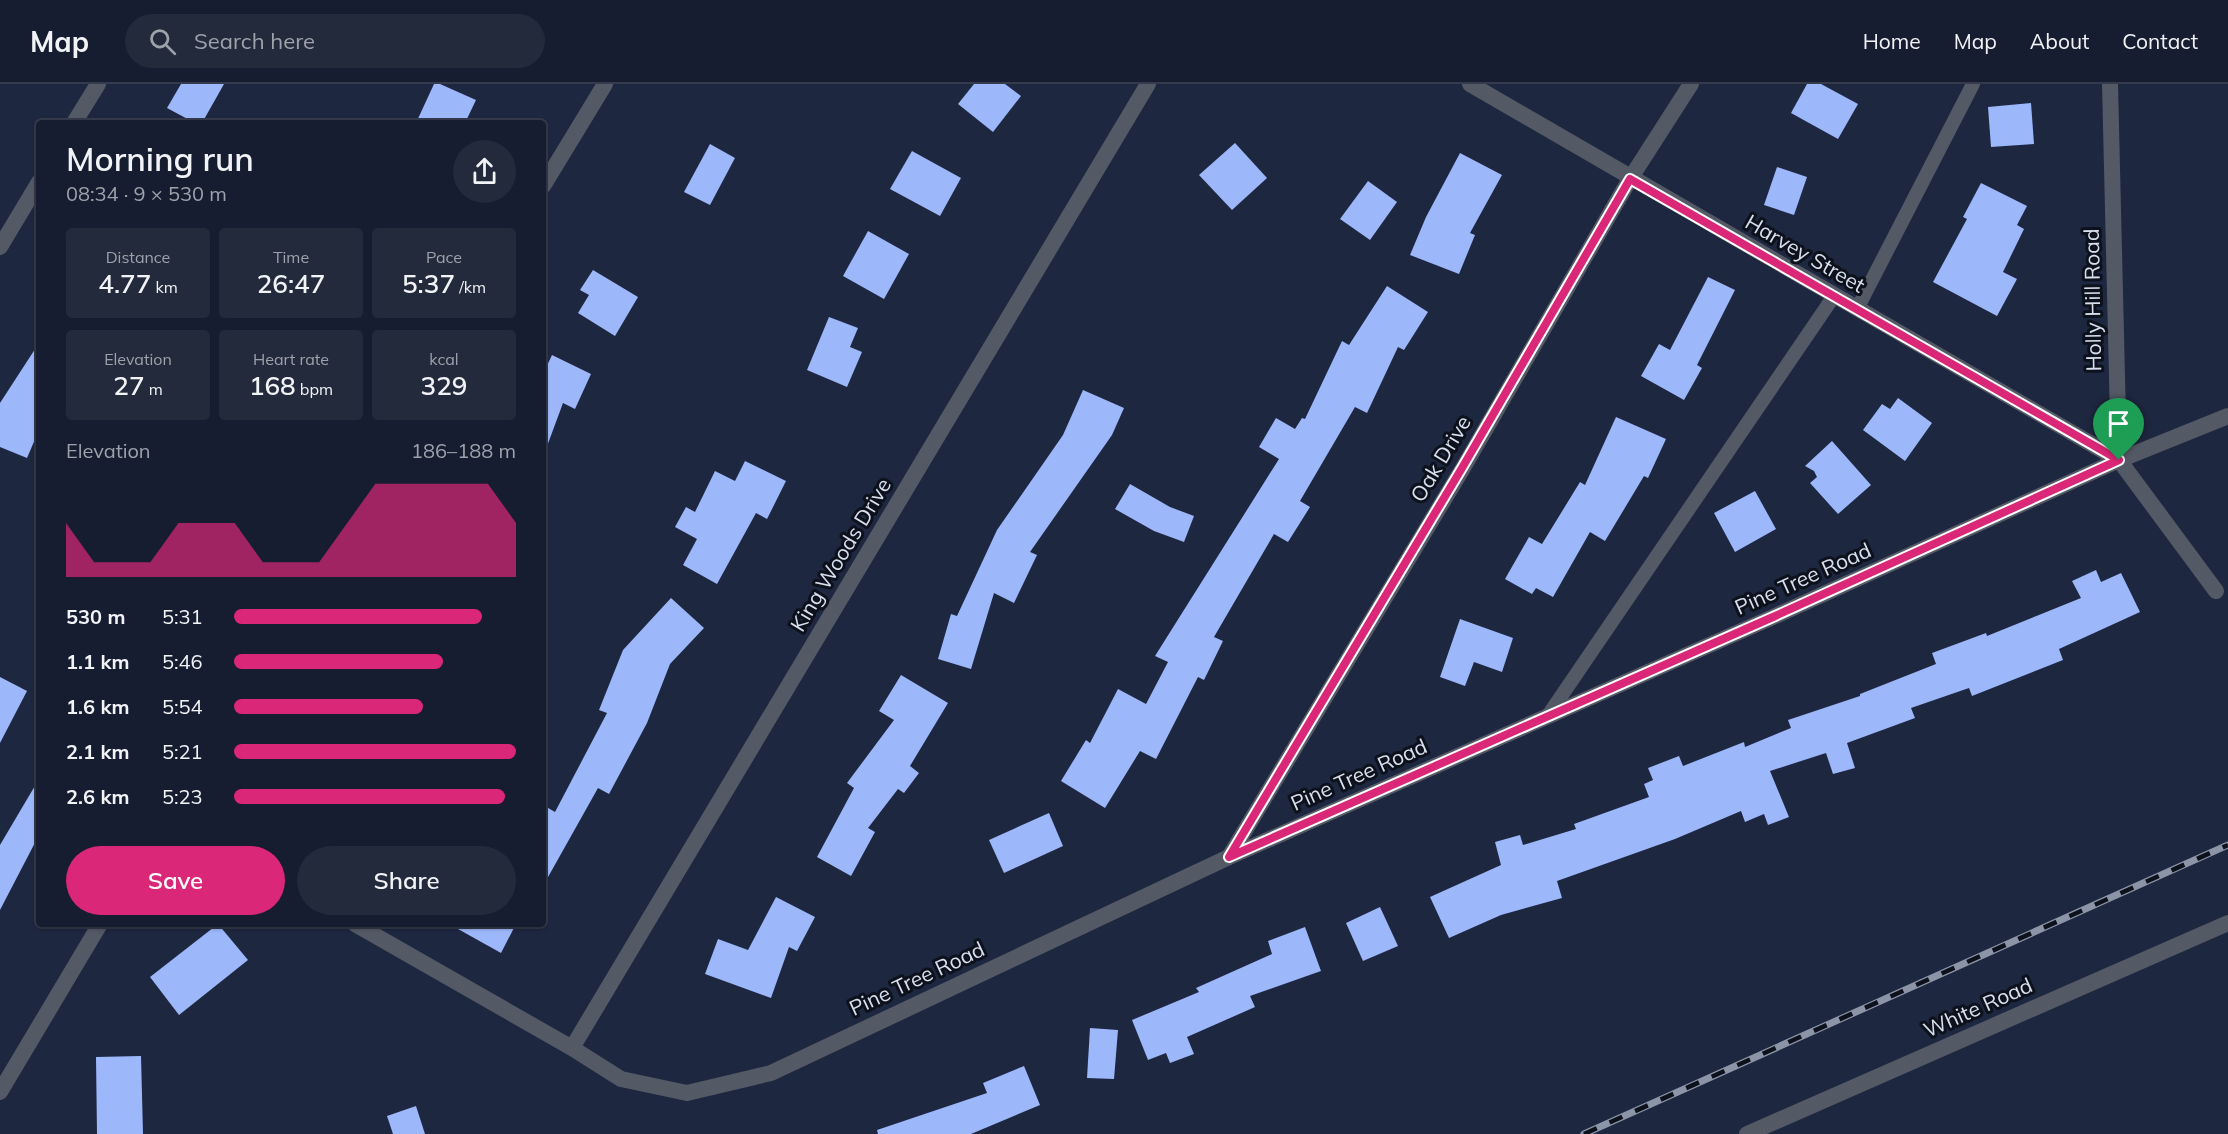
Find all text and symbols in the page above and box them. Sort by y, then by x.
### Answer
search box [125,14,545,68]
text: Map [30,24,89,59]
icon: search [146,25,179,58]
text: Search here [194,27,315,55]
text: Home [1863,28,1921,54]
text: Map [1954,28,1997,54]
text: About [2030,28,2089,54]
text: Contact [2122,28,2198,54]
text: Morning run [66,138,254,179]
button: share [453,140,516,203]
text: 08:34 · 9 × 530 m [66,181,227,206]
street label: Harvey Street [1741,208,1870,298]
street label: Holly Hill Road [2078,228,2106,372]
text: Distance [106,247,170,267]
text: Time [273,247,309,267]
text: Pace [426,247,462,267]
text: 4.77 [98,267,151,300]
text: 26:47 [257,267,325,300]
text: 5:37 [402,267,455,300]
text: km [151,277,178,297]
text: /km [455,277,486,297]
text: Elevation [104,349,172,369]
text: Heart rate [253,349,329,369]
text: kcal [429,349,459,369]
text: 27 [113,369,144,402]
text: 168 [249,369,296,402]
text: 329 [421,369,467,402]
text: m [144,379,163,399]
text: bpm [296,379,333,399]
pin [2093,398,2144,460]
icon: arrive [2102,407,2135,440]
street label: Oak Drive [1404,411,1476,506]
text: Elevation [66,438,151,463]
text: 186–188 m [411,438,516,463]
street label: King Woods Drive [784,473,896,636]
street label: Pine Tree Road [1730,536,1875,620]
text: 530 m [66,604,125,629]
text: 5:31 [162,604,203,629]
text: 1.1 km [66,649,129,674]
text: 5:46 [162,649,203,674]
text: 1.6 km [66,694,129,719]
text: 5:54 [162,694,203,719]
street label: Pine Tree Road [1286,732,1431,816]
text: 2.1 km [66,739,129,764]
text: 5:21 [162,739,203,764]
text: 2.6 km [66,784,129,809]
text: 5:23 [162,784,203,809]
button: Save [66,846,285,915]
button: Share [297,846,516,915]
street label: Pine Tree Road [845,935,988,1021]
street label: White Road [1919,972,2036,1043]

